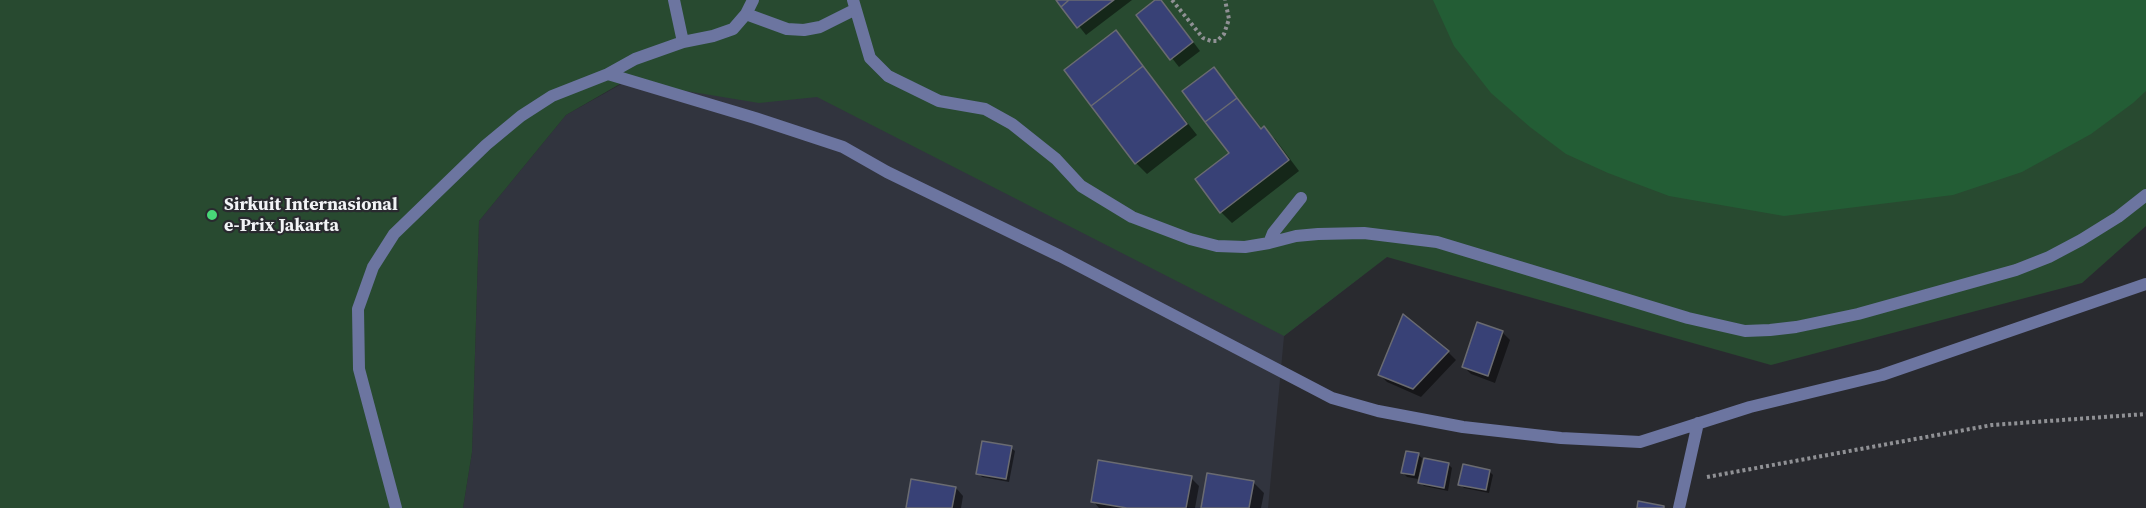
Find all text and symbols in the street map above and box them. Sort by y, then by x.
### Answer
place label: Sirkuit Internasional e-Prix Jakarta [224,194,398,236]
marker: Sirkuit Internasional e-Prix Jakarta [205,208,219,222]

